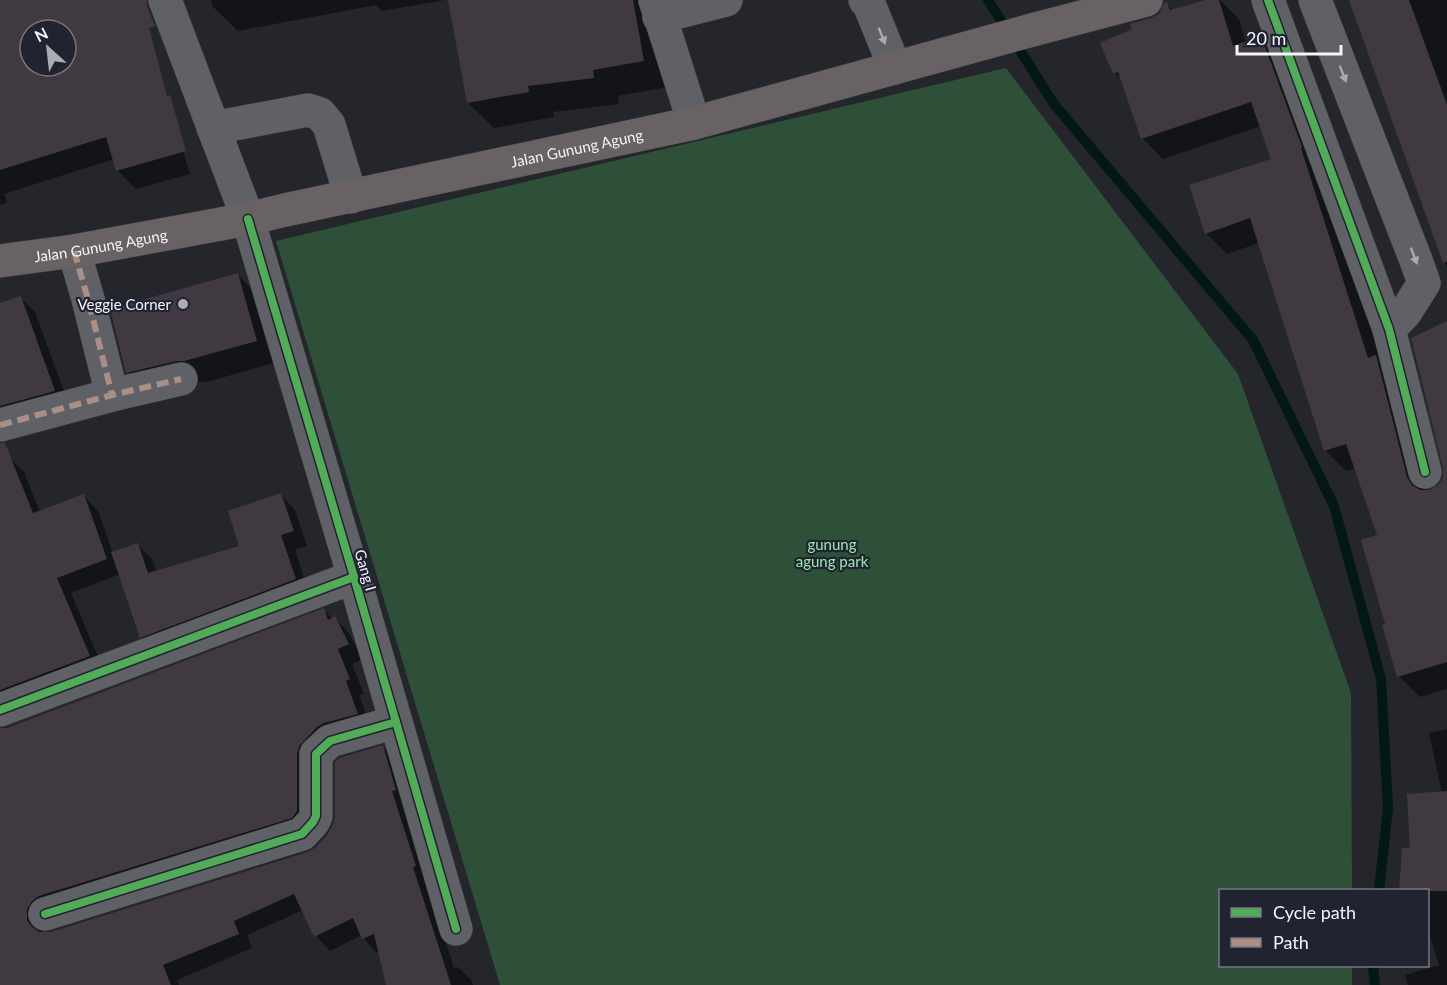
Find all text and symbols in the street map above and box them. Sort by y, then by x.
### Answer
north arrow [18,18,78,78]
scale bar [1237,18,1340,56]
text: N [31,23,51,45]
one-way arrow [878,27,887,45]
text: 20 m [1246,27,1286,49]
one-way arrow [1339,65,1349,83]
street label: Jalan Gunung Agung [509,125,645,171]
street label: Jalan Gunung Agung [33,225,169,265]
one-way arrow [1410,247,1419,265]
place label: Veggie Corner [78,295,172,313]
marker: Veggie Corner [176,297,190,311]
park label: gunung agung park [796,535,869,570]
street label: Gang I [351,547,381,593]
legend [1219,889,1429,967]
text: Cycle path [1273,901,1356,923]
text: Path [1273,931,1309,953]

